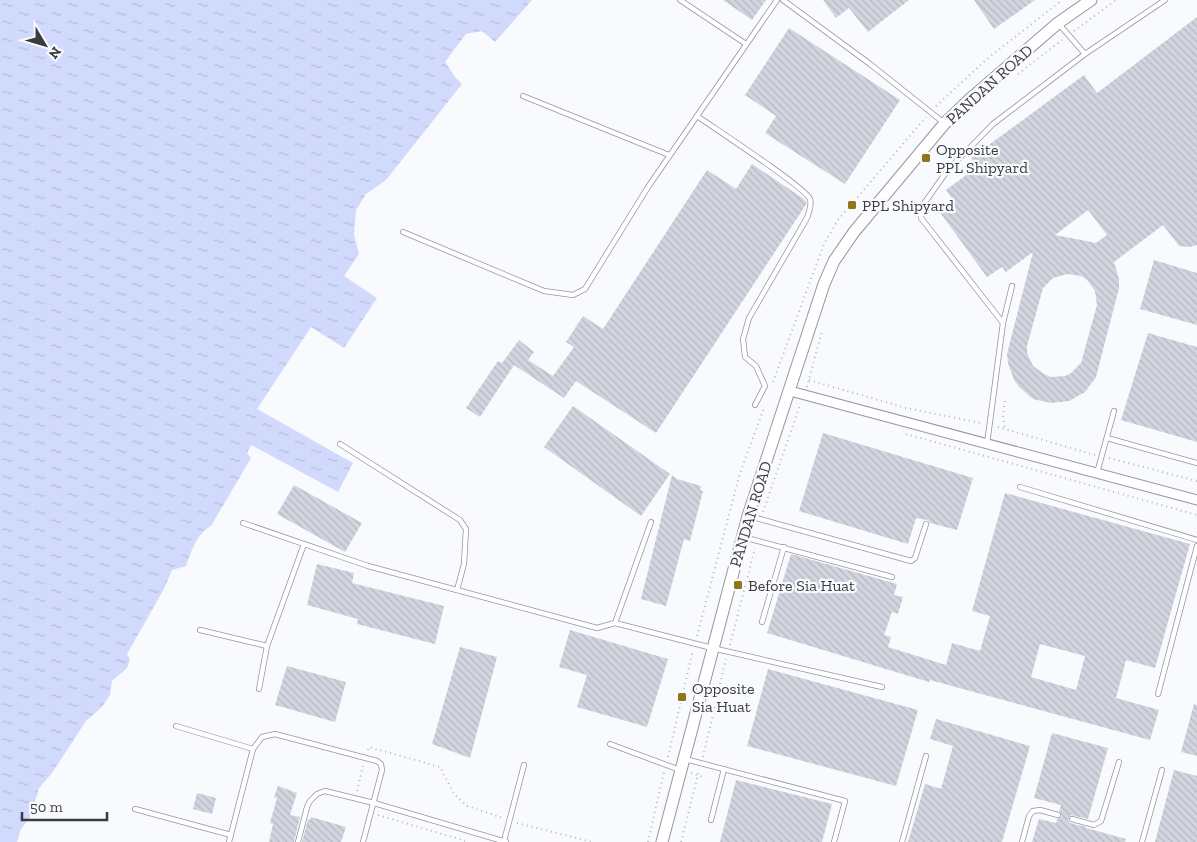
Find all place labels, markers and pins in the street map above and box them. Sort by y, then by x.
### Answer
place label: Opposite PPL Shipyard [936,140,1028,177]
marker: Opposite PPL Shipyard [920,152,932,164]
place label: PPL Shipyard [862,196,954,215]
marker: PPL Shipyard [846,199,858,211]
place label: Before Sia Huat [748,576,855,595]
marker: Before Sia Huat [732,579,744,591]
place label: Opposite Sia Huat [692,679,754,716]
marker: Opposite Sia Huat [676,691,688,703]

